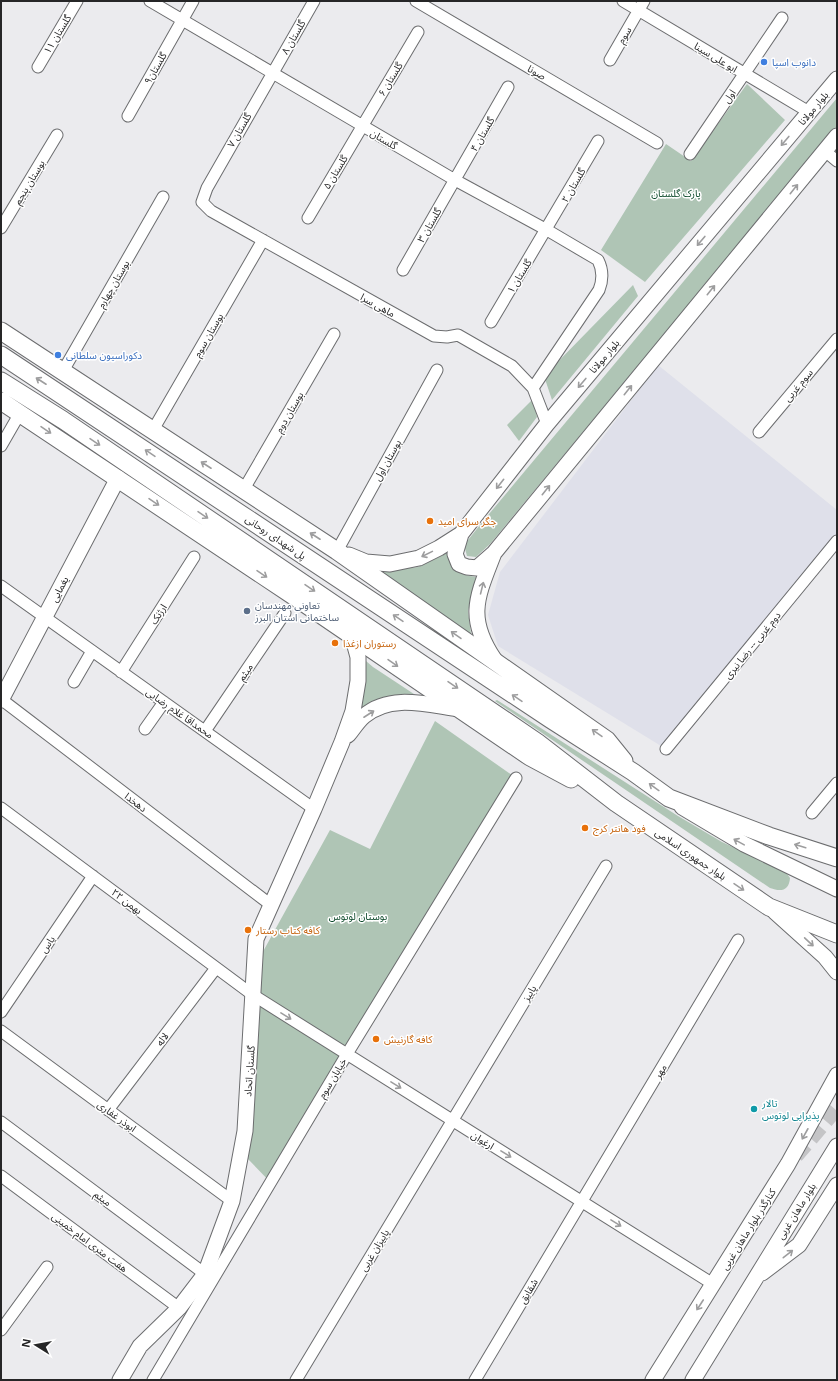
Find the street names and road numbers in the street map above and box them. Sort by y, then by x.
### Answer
street label: گلستان ۱۱ [40,11,75,56]
street label: گلستان ۸ [278,17,309,57]
street label: سوم [614,24,636,47]
street label: ابو علی سینا [692,39,740,75]
street label: گلستان۹ [140,49,170,87]
street label: گلستان ۶ [374,59,406,99]
street label: صونا [525,61,549,83]
street label: اول [719,86,739,106]
street label: بلوار مولانا [795,88,832,128]
street label: گلستان ۷ [224,110,255,150]
street label: گلستان ۴ [467,114,498,154]
street label: گلستان [368,125,401,153]
street label: گلستان ۵ [319,152,351,192]
street label: بوستان پنجم [10,157,49,207]
street label: گلستان ۲ [558,165,589,205]
street label: گلستان ۳ [414,205,445,245]
street label: گلستان ۱ [503,256,535,296]
street label: بوستان چهارم [94,257,134,312]
street label: ماهی سرا [358,290,398,320]
street label: بوستان سوم [190,310,228,361]
street label: بلوار مولانا [586,336,623,376]
street label: سوم غربی [780,366,817,406]
street label: بوستان دوم [272,389,308,436]
street label: بوستان اول [370,437,404,483]
street label: پل شهدای روحانی [243,511,309,563]
street label: یغمایی [46,574,72,604]
street label: ارژنک [146,601,170,627]
street label: دوم غربی -- رضا نیری [720,608,785,683]
street label: میثم [234,660,257,684]
street label: محمداقا غلام رضایی [142,685,216,743]
street label: دهخدا [122,789,150,815]
street label: بلوار جمهوری اسلامی [653,825,730,883]
street label: ۲۲ بهمن [109,885,145,917]
street label: یاس [36,933,58,955]
street label: پاییز [518,982,539,1005]
street label: لاله [152,1029,172,1049]
street label: گلستان اتحاد [240,1044,258,1097]
street label: خیابان سوم [314,1055,351,1102]
street label: مهر [650,1061,670,1082]
street label: ابوذر غفاری [95,1097,139,1135]
street label: ارغوان [469,1127,497,1153]
street label: بلوار ماهان غربی [773,1180,819,1242]
street label: کنارگذر بلوار ماهان غربی [717,1185,779,1272]
street label: میثم [91,1187,115,1210]
street label: هفت متری امام خمینی [48,1209,131,1277]
street label: پاییزان غربی [356,1226,392,1274]
street label: شقایق [515,1276,541,1306]

